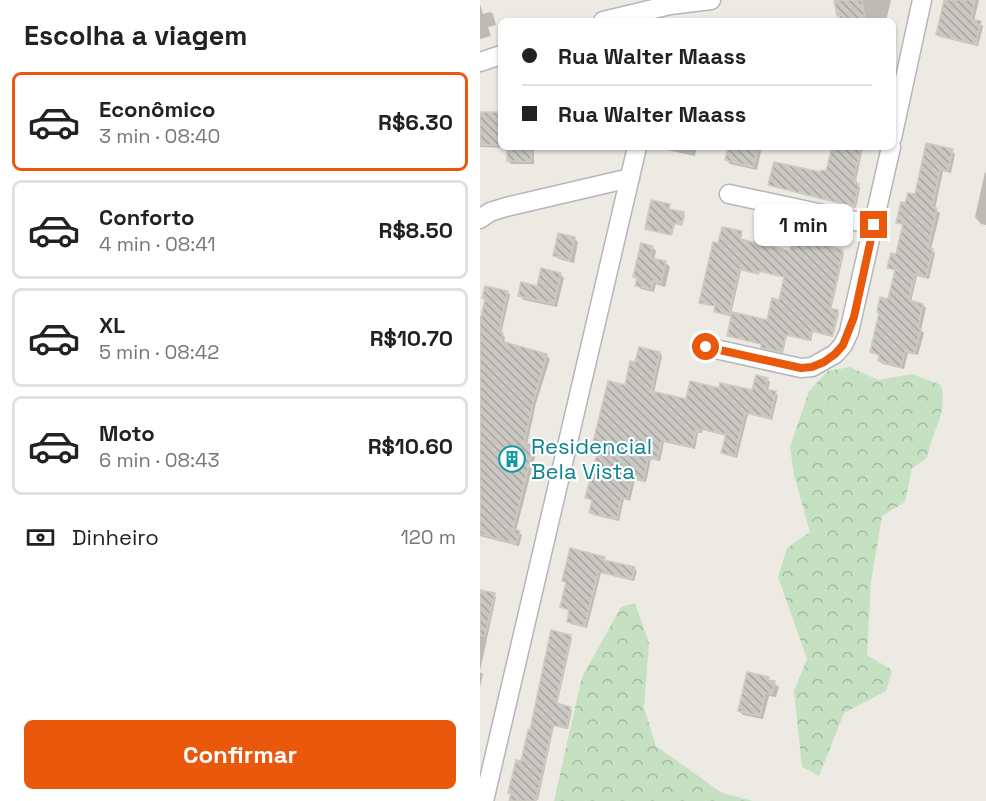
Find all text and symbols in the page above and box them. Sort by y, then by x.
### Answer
text: Escolha a viagem [24,18,247,53]
text: Rua Walter Maass [558,42,746,70]
icon: car [27,95,81,149]
text: Econômico [99,95,216,123]
text: Rua Walter Maass [558,100,746,128]
text: R$6.30 [378,108,453,136]
text: 3 min · 08:40 [99,123,220,149]
icon: car [27,203,81,257]
text: Conforto [99,203,194,231]
callout: 1 min [754,204,853,246]
route end [860,211,887,238]
text: 1 min [779,212,828,238]
text: R$8.50 [379,216,453,244]
text: 4 min · 08:41 [99,231,216,257]
icon: car [27,311,81,365]
text: XL [99,311,125,339]
text: R$10.70 [370,324,453,352]
route start [692,333,719,360]
text: 5 min · 08:42 [99,339,219,365]
icon: car [27,419,81,473]
text: Moto [99,419,155,447]
text: R$10.60 [368,432,453,460]
place label: Residencial Bela Vista [531,432,652,485]
building icon: Residencial Bela Vista [497,444,527,474]
text: 6 min · 08:43 [99,447,220,473]
icon: cash [24,521,57,554]
text: Dinheiro [72,523,159,551]
text: 120 m [400,524,456,550]
button: Confirmar [24,720,456,789]

